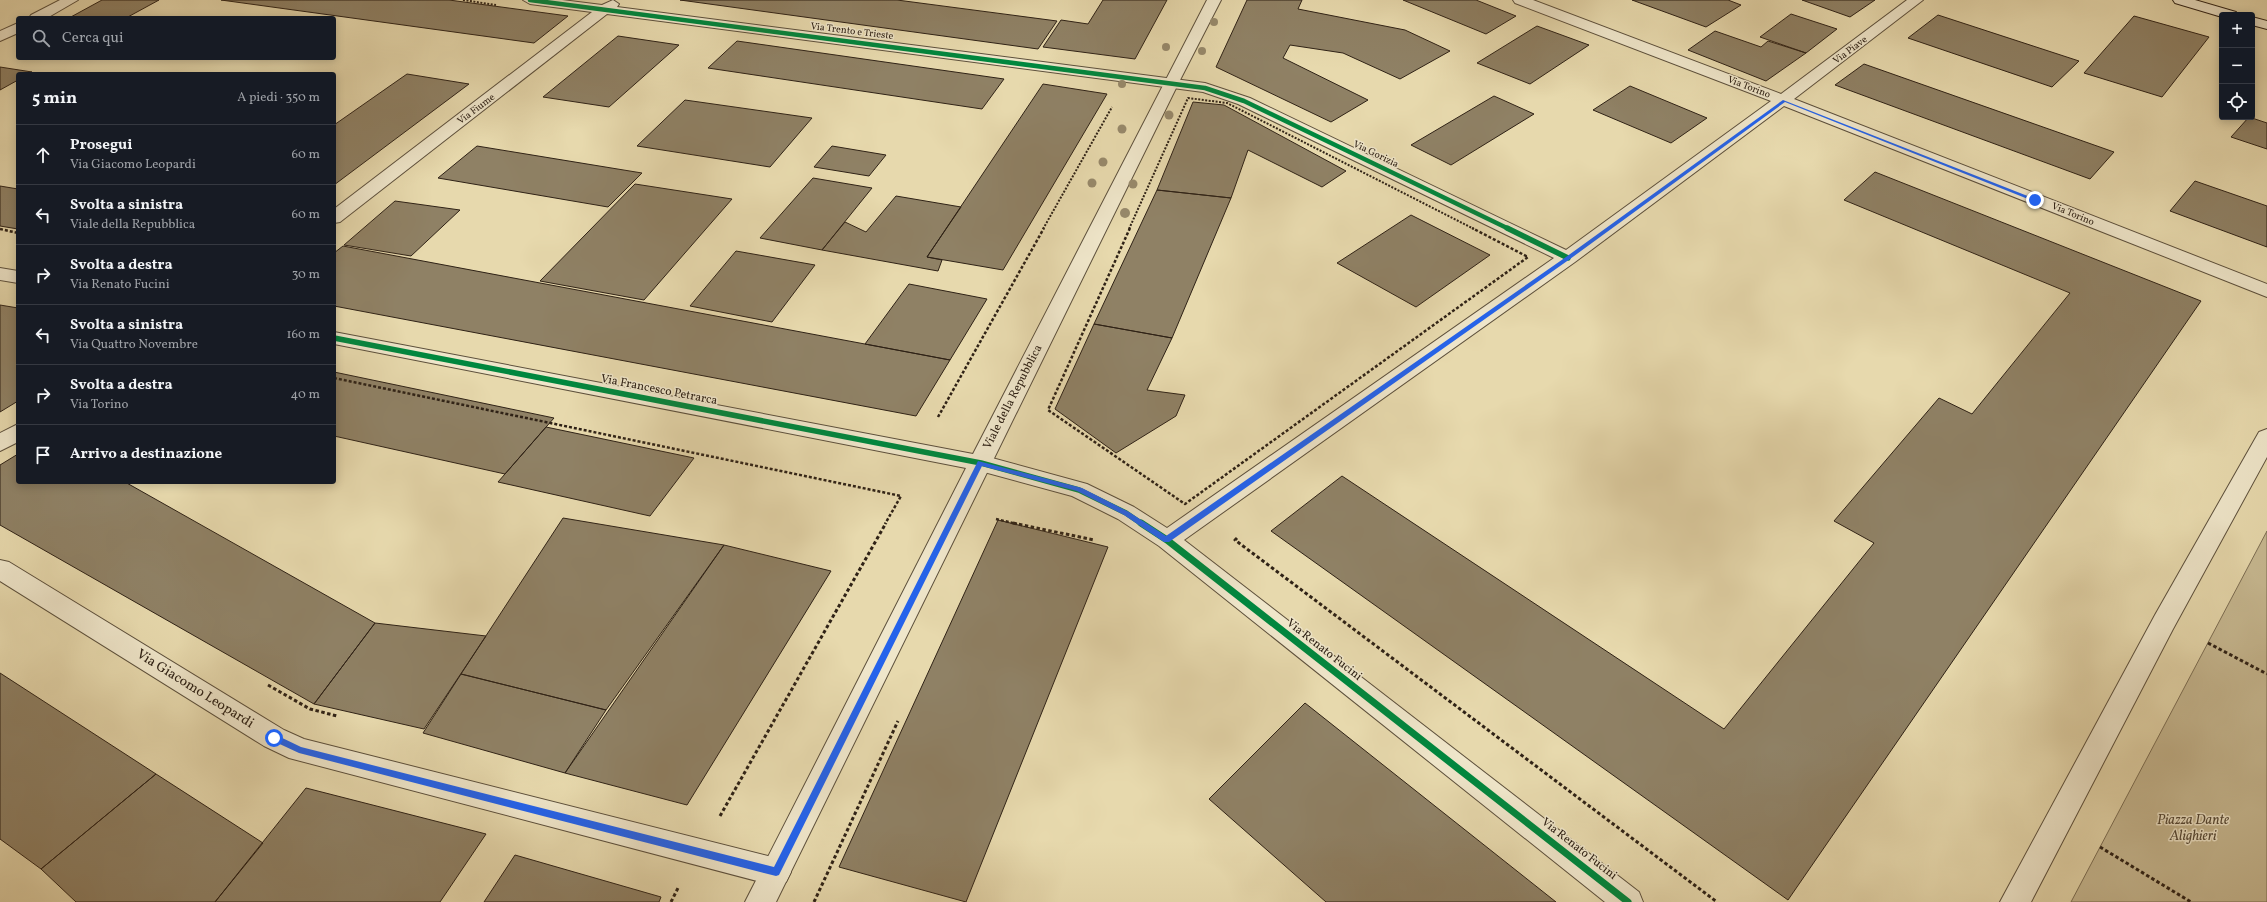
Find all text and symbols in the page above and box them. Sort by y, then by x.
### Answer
map controls [2219,12,2255,120]
button: + [2219,12,2255,48]
search box [16,16,336,60]
street label: Via Trento e Trieste [810,19,894,43]
icon: search [30,27,52,49]
text: Cerca qui [62,28,124,49]
street label: Via Piave [1830,32,1870,68]
button: − [2219,48,2255,84]
street label: Via Torino [1725,72,1773,102]
button: locate [2219,84,2255,120]
text: 5 min [32,87,77,110]
text: A piedi · 350 m [237,89,320,107]
street label: Via Fiume [454,90,498,128]
text: Prosegui [70,135,133,156]
street label: Via Gorizia [1351,137,1401,171]
icon: ahead [32,144,54,166]
text: 60 m [292,146,320,164]
text: Via Giacomo Leopardi [70,156,196,174]
route end [2026,191,2044,209]
text: Svolta a sinistra [70,195,183,216]
street label: Via Torino [2050,199,2096,229]
icon: left [32,204,54,226]
text: 60 m [292,206,320,224]
text: Viale della Repubblica [70,216,195,234]
text: Svolta a destra [70,255,173,276]
icon: right [32,264,54,286]
text: 30 m [292,266,320,284]
text: Via Renato Fucini [70,276,170,294]
text: Svolta a sinistra [70,315,183,336]
icon: left [32,324,54,346]
text: 160 m [286,326,320,344]
text: Via Quattro Novembre [70,336,198,354]
street label: Viale della Repubblica [980,342,1046,452]
street label: Via Francesco Petrarca [599,371,719,409]
text: Svolta a destra [70,375,173,396]
icon: right [32,384,54,406]
text: 40 m [291,386,320,404]
text: Via Torino [70,396,129,414]
icon: arrive [32,444,54,466]
text: Arrivo a destinazione [70,444,222,465]
street label: Via Renato Fucini [1283,615,1365,685]
street label: Via Giacomo Leopardi [132,645,258,733]
route start [265,729,283,747]
park label: Piazza Dante Alighieri [2157,811,2229,846]
street label: Via Renato Fucini [1538,814,1620,884]

